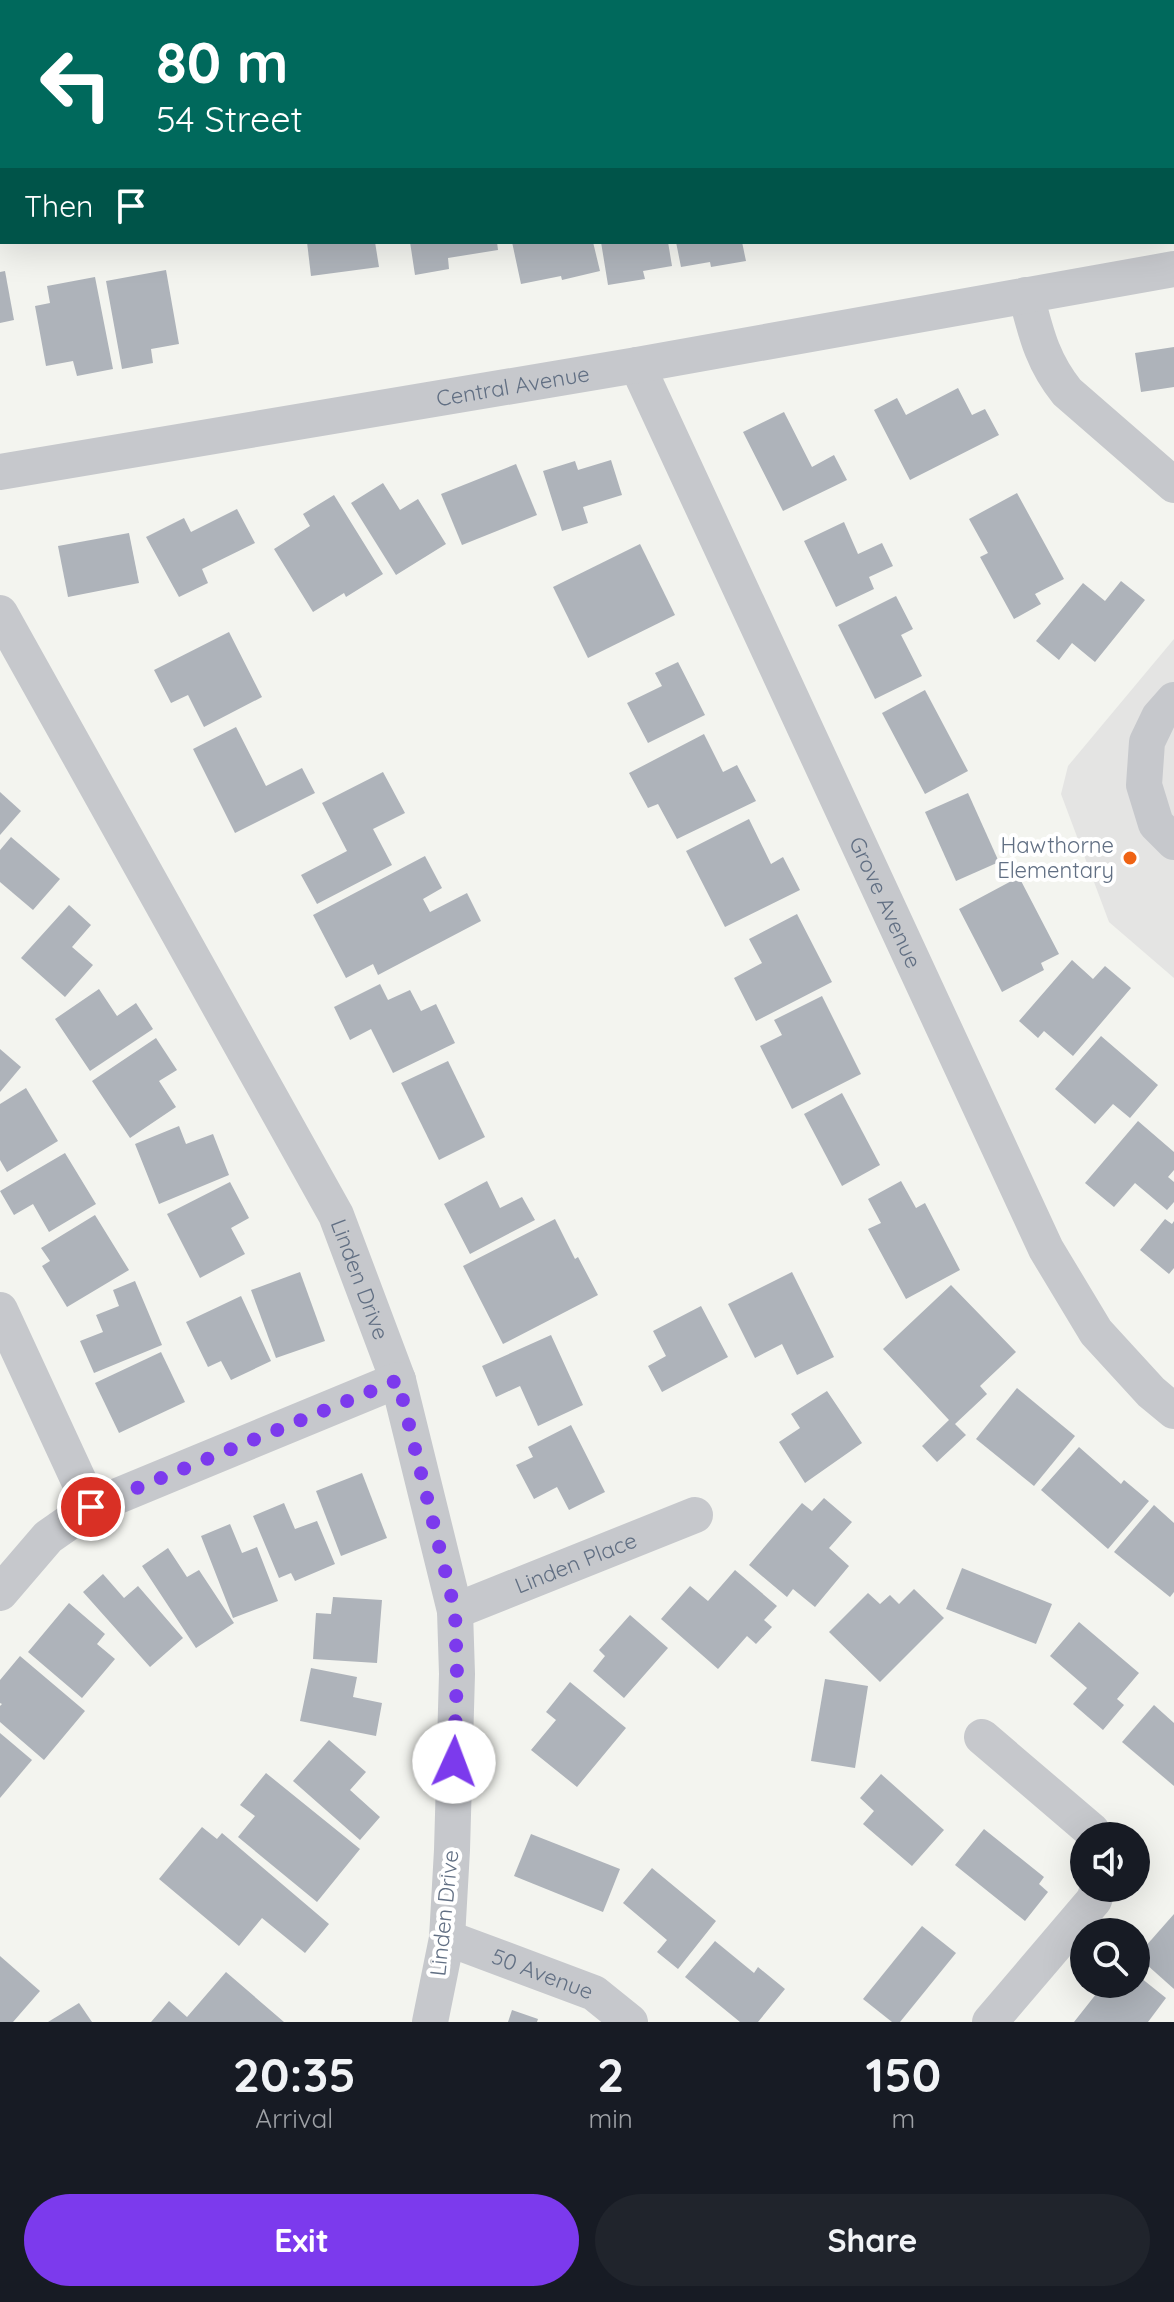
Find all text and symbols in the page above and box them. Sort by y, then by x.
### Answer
text: 80 m [156,27,288,97]
icon: left [24,32,128,136]
text: 54 Street [156,96,303,141]
icon: arrive [109,184,153,228]
text: Then [24,187,93,225]
street label: Central Avenue [434,359,592,412]
place label: Hawthorne Elementary [997,831,1114,884]
street label: Grove Avenue [843,832,928,972]
marker: Hawthorne Elementary [1121,849,1139,867]
street label: Linden Drive [325,1215,396,1343]
pin [57,1473,125,1541]
icon: arrive [69,1485,113,1529]
street label: Linden Place [511,1526,641,1600]
position arrow [412,1720,496,1804]
map controls [1070,1822,1150,1998]
button: sound [1070,1822,1150,1902]
street label: Linden Drive [423,1849,465,1977]
button: search [1070,1918,1150,1998]
street label: 50 Avenue [488,1942,597,2005]
text: 20:35 [233,2044,356,2104]
text: 2 [597,2044,624,2104]
text: 150 [866,2044,941,2104]
text: Arrival [255,2102,333,2135]
text: min [589,2102,633,2135]
text: m [892,2102,915,2135]
button: Exit [24,2194,579,2286]
button: Share [595,2194,1150,2286]

